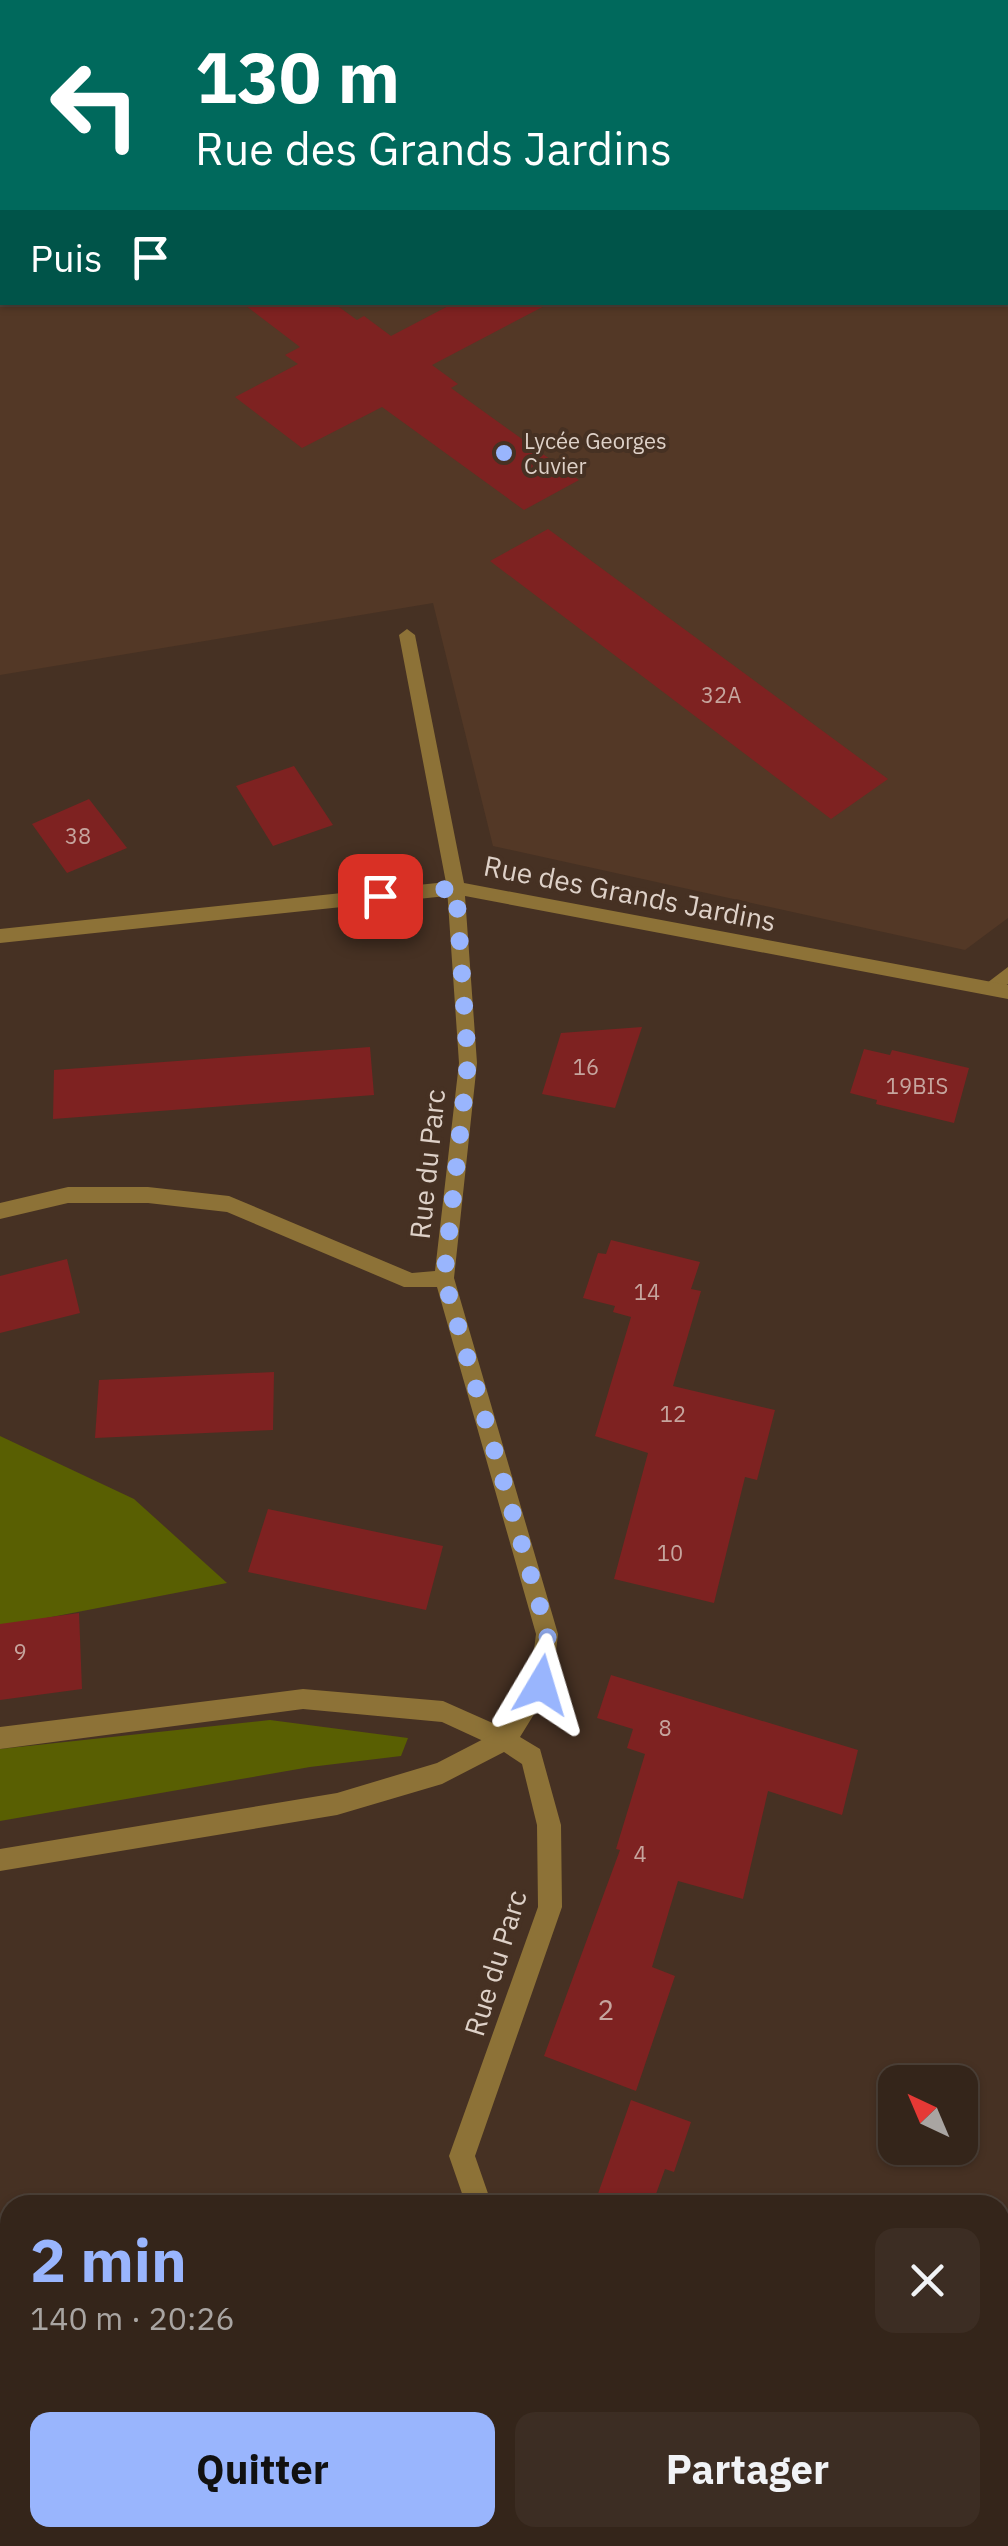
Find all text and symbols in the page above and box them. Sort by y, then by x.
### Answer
text: 130 m [195,31,400,122]
icon: left [30,40,160,170]
text: Rue des Grands Jardins [195,119,672,177]
icon: arrive [123,230,178,285]
text: Puis [30,233,103,282]
place label: Lycée Georges Cuvier [524,426,667,480]
marker: Lycée Georges Cuvier [493,442,515,464]
house number: 32A [701,680,741,709]
house number: 38 [65,821,91,850]
street label: Rue des Grands Jardins [481,847,779,939]
pin [338,854,423,939]
icon: arrive [353,869,408,924]
house number: 16 [573,1052,599,1081]
house number: 19BIS [886,1071,948,1100]
street label: Rue du Parc [401,1087,453,1241]
house number: 14 [634,1277,660,1306]
house number: 12 [660,1399,686,1428]
house number: 10 [657,1538,683,1567]
position arrow [489,1633,593,1737]
house number: 9 [13,1637,27,1666]
house number: 8 [658,1713,672,1742]
house number: 4 [633,1839,647,1868]
street label: Rue du Parc [455,1886,535,2040]
house number: 2 [598,1991,614,2028]
north arrow [878,2065,978,2165]
map controls [878,2065,978,2165]
text: 2 min [30,2220,187,2299]
button: close [875,2228,980,2333]
text: 140 m · 20:26 [30,2297,235,2339]
button: Quitter [30,2412,495,2527]
button: Partager [515,2412,980,2527]

